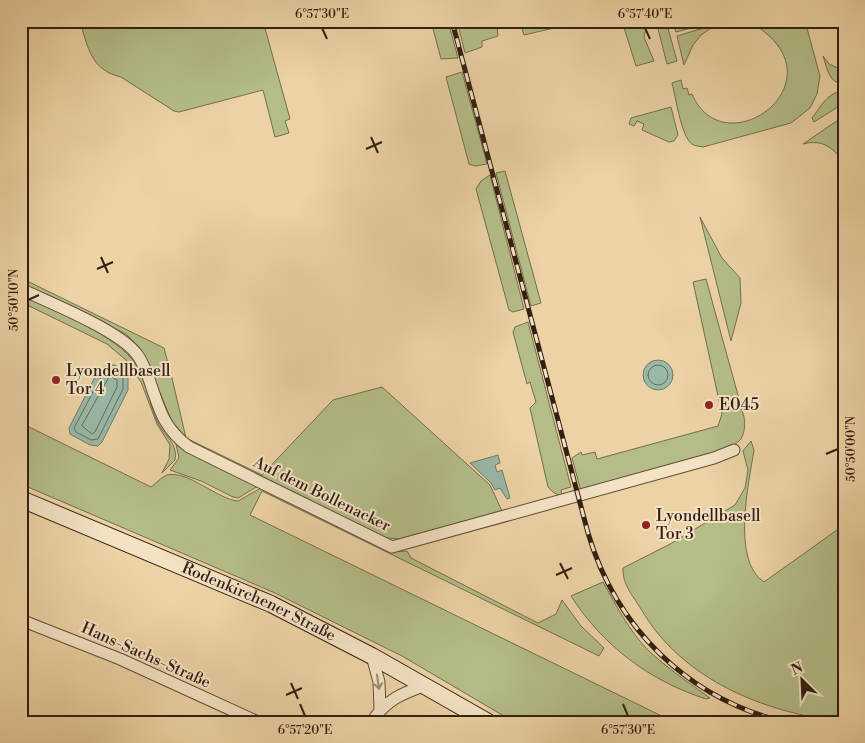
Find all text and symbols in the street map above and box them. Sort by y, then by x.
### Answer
text: 6°57'30"E [295,7,349,22]
text: 6°57'40"E [618,7,672,22]
text: 50°50'10"N [7,269,22,331]
place label: Lyondellbasell Tor 4 [66,361,171,399]
marker: Lyondellbasell Tor 4 [50,374,62,386]
place label: E045 [719,395,759,415]
marker: E045 [703,399,715,411]
text: 50°50'00"N [844,416,859,482]
street label: Auf dem Bollenacker [249,452,394,536]
place label: Lyondellbasell Tor 3 [656,506,761,544]
marker: Lyondellbasell Tor 3 [640,519,652,531]
street label: Rodenkirchener Straße [179,558,339,646]
street label: Hans-Sachs-Straße [78,617,214,693]
north arrow [778,656,828,706]
text: N [788,659,806,680]
one-way arrow [373,674,383,690]
text: 6°57'20"E [278,723,332,738]
text: 6°57'30"E [601,723,655,738]

